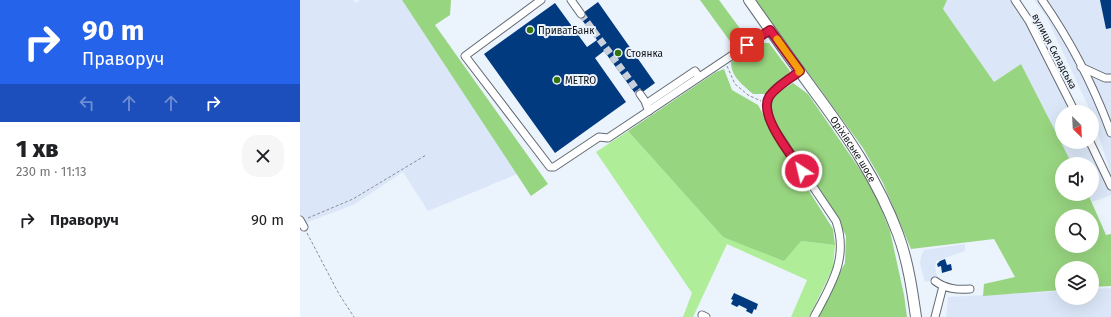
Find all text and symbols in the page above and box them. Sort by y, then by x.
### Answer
street label: вулиця Складська [1029,12,1079,91]
text: 90 m [82,14,144,47]
icon: right [16,16,68,68]
marker: ПриватБанк [525,25,535,35]
place label: ПриватБанк [538,25,595,37]
pin [730,28,764,62]
icon: arrive [736,34,758,56]
text: Праворуч [82,48,164,70]
marker: Стоянка [613,48,623,58]
place label: Стоянка [626,48,663,60]
marker: METRO [552,75,562,85]
place label: METRO [565,75,596,87]
icon: left [76,92,98,114]
icon: ahead [118,92,140,114]
icon: ahead [160,92,182,114]
icon: right [202,92,224,114]
north arrow [1055,105,1099,149]
map controls [1055,105,1099,305]
street label: Оріхівське шосе [827,114,878,184]
text: 1 хв [16,135,59,163]
button: close [242,135,284,177]
position arrow [781,150,823,192]
button: sound [1055,157,1099,201]
text: 230 m · 11:13 [16,164,87,179]
icon: right [16,209,38,231]
button: search [1055,209,1099,253]
text: Праворуч [50,211,119,229]
text: 90 m [251,211,284,229]
button: layers [1055,261,1099,305]

